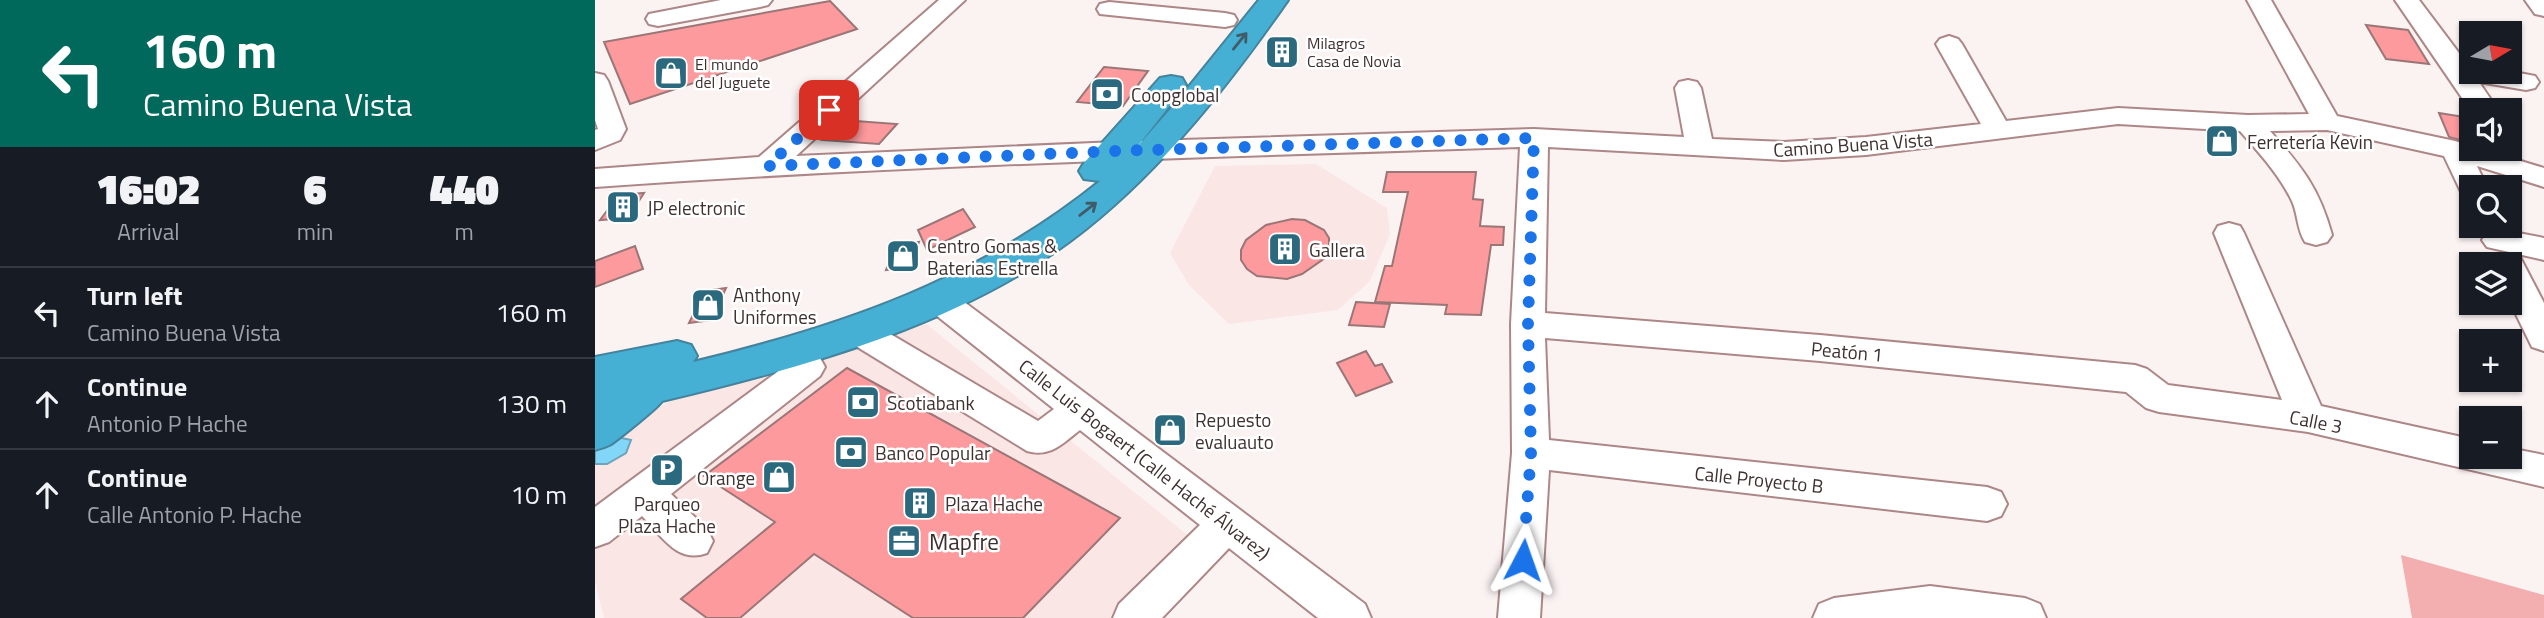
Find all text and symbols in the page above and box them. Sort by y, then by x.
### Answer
text: 160 m [143,12,277,87]
north arrow [2459,21,2522,84]
map controls [2459,21,2522,469]
icon: left [28,28,119,119]
place label: Milagros Casa de Novia [1307,31,1401,73]
one-way arrow [1233,33,1248,51]
building icon: Milagros Casa de Novia [1263,33,1301,71]
place label: El mundo del Juguete [695,52,770,94]
shop icon: El mundo del Juguete [652,54,690,92]
bank icon: Coopglobal [1088,75,1126,113]
text: Camino Buena Vista [143,80,412,128]
pin [799,80,859,140]
place label: Coopglobal [1131,80,1219,109]
icon: arrive [810,91,848,129]
button: sound [2459,98,2522,161]
shop icon: Ferretería Kevin [2203,122,2241,160]
street label: Camino Buena Vista [1772,124,1934,164]
place label: Ferretería Kevin [2247,127,2373,156]
text: 16:02 [96,156,201,220]
text: 6 [304,156,327,220]
text: 440 [430,156,499,220]
button: search [2459,175,2522,238]
building icon: JP electronic [604,188,642,226]
place label: JP electronic [647,193,746,222]
one-way arrow [1078,201,1096,216]
text: Arrival [117,214,180,249]
text: min [297,214,333,249]
text: m [455,214,474,249]
building icon: Gallera [1266,230,1304,268]
place label: Centro Gomas & Baterias Estrella [927,231,1059,282]
place label: Gallera [1309,235,1365,264]
shop icon: Centro Gomas & Baterias Estrella [884,237,922,275]
button: layers [2459,252,2522,315]
text: Turn left [87,276,182,315]
place label: Anthony Uniformes [733,280,817,331]
shop icon: Anthony Uniformes [689,286,727,324]
text: 160 m [496,293,567,332]
icon: left [28,294,66,332]
text: Camino Buena Vista [87,315,281,350]
button: + [2459,329,2522,392]
street label: Peatón 1 [1810,333,1884,369]
street label: Calle Luis Bogaert (Calle Haché Álvarez) [1013,351,1277,567]
text: Continue [87,367,187,406]
bank icon: Scotiabank [844,383,882,421]
text: 130 m [496,384,567,423]
icon: ahead [28,385,66,423]
place label: Scotiabank [887,388,975,417]
street label: Calle 3 [2287,402,2345,440]
place label: Repuesto evaluauto [1195,405,1274,456]
text: Antonio P Hache [87,406,248,441]
button: − [2459,406,2522,469]
shop icon: Repuesto evaluauto [1151,411,1189,449]
bank icon: Banco Popular [832,433,870,471]
place label: Banco Popular [875,438,991,467]
parking icon: Parqueo Plaza Hache [648,451,686,489]
text: Continue [87,458,187,497]
shop icon: Orange [760,458,798,496]
street label: Calle Proyecto B [1693,458,1825,500]
place label: Orange [697,463,755,492]
text: 10 m [510,475,567,514]
icon: ahead [28,476,66,514]
building icon: Plaza Hache [901,484,939,522]
place label: Parqueo Plaza Hache [618,489,716,540]
place label: Plaza Hache [945,489,1043,518]
text: Calle Antonio P. Hache [87,497,302,532]
office icon: Mapfre [885,522,923,560]
position arrow [1486,523,1560,597]
place label: Mapfre [929,524,999,559]

